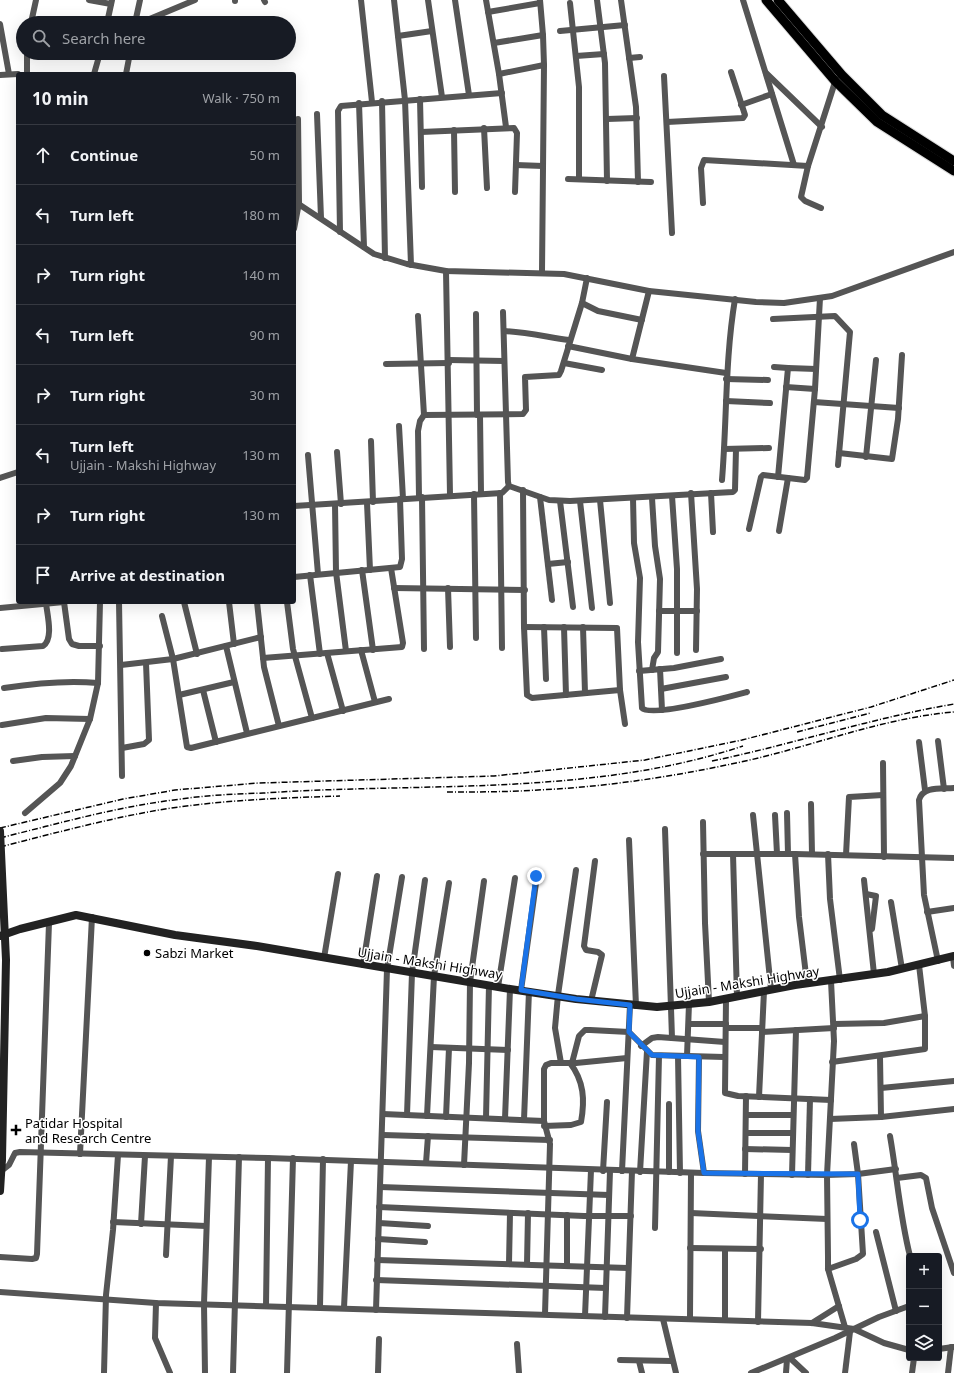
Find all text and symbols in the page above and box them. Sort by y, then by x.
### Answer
search box [16,16,296,60]
icon: search [30,27,52,49]
text: Search here [62,28,145,48]
text: 10 min [32,87,89,110]
text: Walk · 750 m [202,89,280,107]
icon: ahead [32,144,54,166]
text: Continue [70,145,138,165]
text: 50 m [250,146,280,164]
icon: left [32,204,54,226]
text: Turn left [70,205,134,225]
text: 180 m [242,206,280,224]
icon: right [32,264,54,286]
text: Turn right [70,265,145,285]
text: 140 m [242,266,280,284]
icon: left [32,324,54,346]
text: Turn left [70,325,134,345]
text: 90 m [250,326,280,344]
icon: right [32,384,54,406]
text: Turn right [70,385,145,405]
text: 30 m [250,386,280,404]
text: Turn left [70,436,134,456]
icon: left [32,444,54,466]
text: 130 m [242,446,280,464]
text: Ujjain - Makshi Highway [70,456,216,474]
icon: right [32,504,54,526]
text: Turn right [70,505,145,525]
text: 130 m [242,506,280,524]
icon: arrive [32,564,54,586]
text: Arrive at destination [70,565,225,585]
route end [527,867,545,885]
street label: Ujjain - Makshi Highway [356,943,504,983]
place label: Sabzi Market [155,944,234,962]
marker: Sabzi Market [142,948,152,958]
street label: Ujjain - Makshi Highway [673,962,821,1002]
place label: Patidar Hospital and Research Centre [25,1114,151,1147]
marker: Patidar Hospital and Research Centre [10,1124,22,1136]
route start [851,1211,869,1229]
map controls [906,1253,942,1361]
button: + [906,1253,942,1289]
button: − [906,1289,942,1325]
button: layers [906,1325,942,1361]

